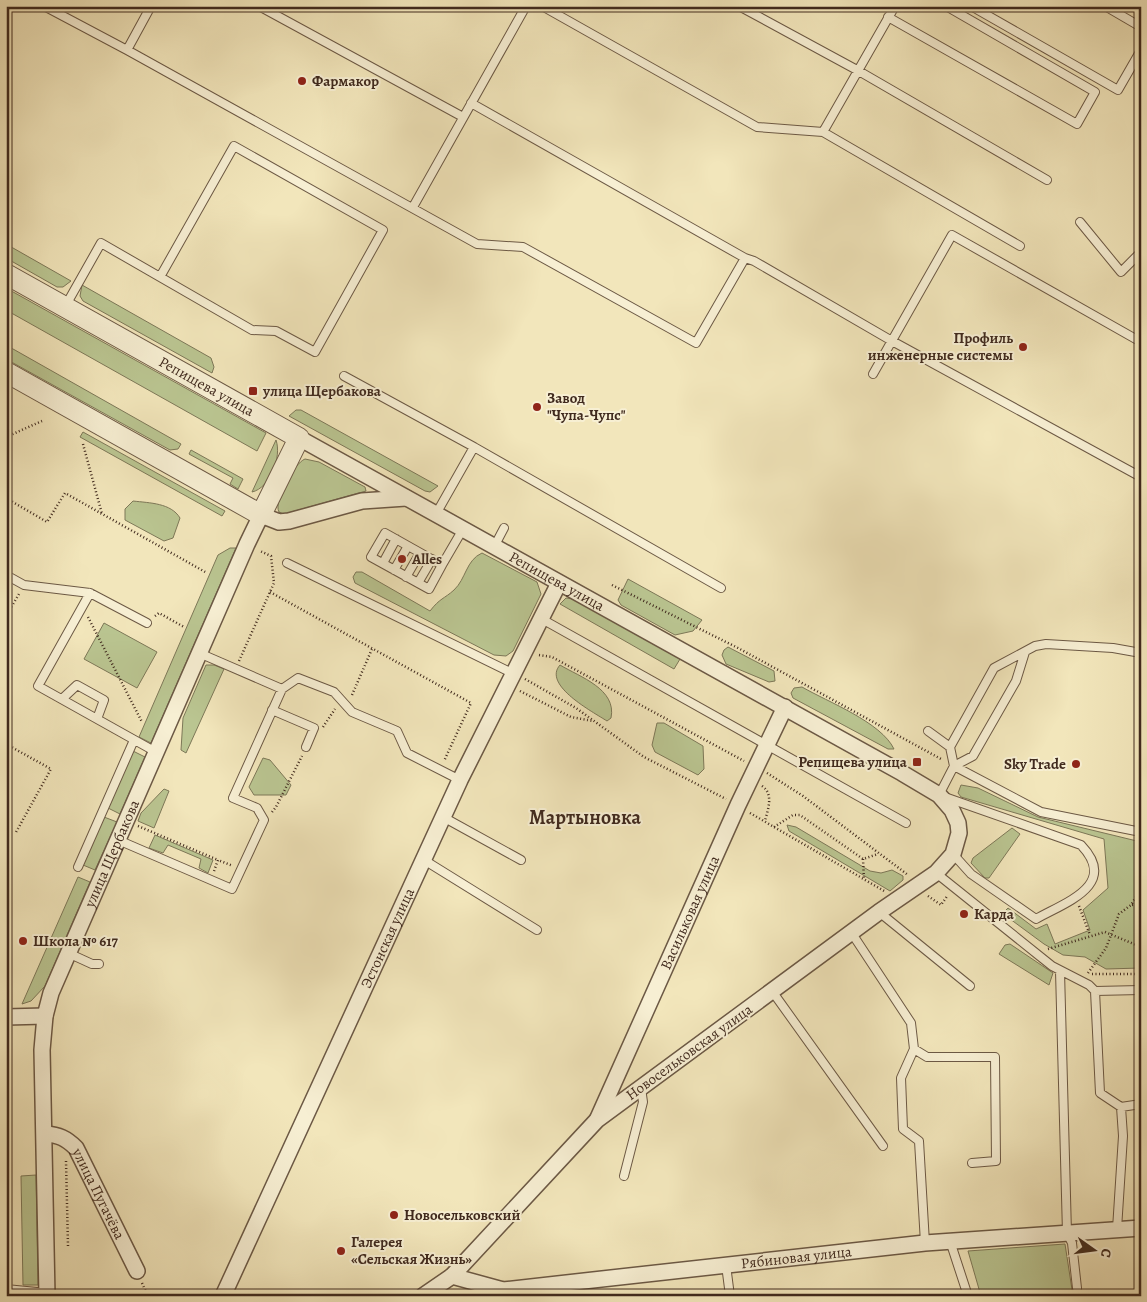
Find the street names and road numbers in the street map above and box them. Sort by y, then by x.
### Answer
street label: Репищева улица [155,352,258,421]
street label: Репищева улица [506,547,608,616]
street label: улица Щербакова [79,797,144,912]
street label: Васильковая улица [656,852,724,973]
street label: Эстонская улица [356,885,419,991]
street label: Новосельковская улица [622,999,756,1105]
street label: улица Пугачёва [67,1144,130,1243]
street label: Рябиновая улица [740,1241,853,1273]

